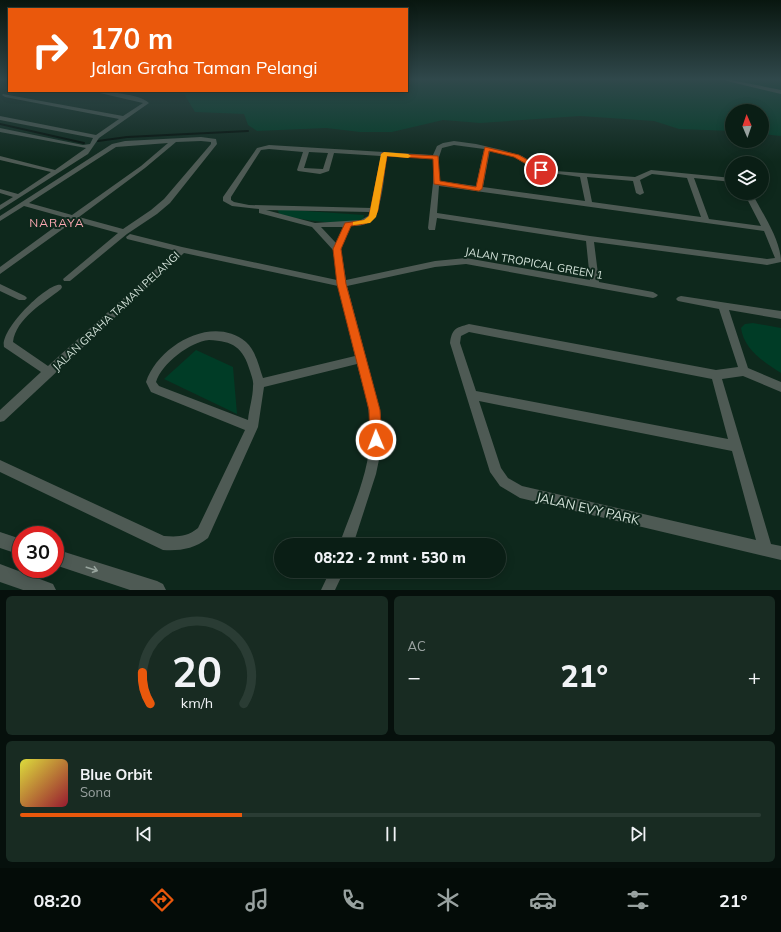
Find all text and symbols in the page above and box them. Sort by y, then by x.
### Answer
text: 170 m [90,21,173,56]
icon: right [24,24,76,76]
text: Jalan Graha Taman Pelangi [90,56,318,79]
north arrow [725,104,769,148]
map controls [725,104,769,200]
pin [524,153,558,187]
button: layers [725,156,769,200]
icon: arrive [530,159,552,181]
district label: NARAYA [29,215,85,230]
street label: JALAN TROPICAL GREEN 1 [464,244,604,282]
street label: JALAN GRAHA TAMAN PELANGI [50,248,182,374]
position arrow [355,419,397,461]
street label: JALAN EVY PARK [535,488,642,528]
speed limit sign: 30 [12,526,64,578]
text: 08:22 · 2 mnt · 530 m [314,548,466,567]
one-way arrow [85,566,98,573]
text: AC [408,638,426,654]
text: 20 [172,644,222,696]
text: 21° [560,657,608,695]
text: − [408,663,421,691]
text: + [748,663,761,691]
text: km/h [181,693,213,711]
text: Blue Orbit [80,765,152,784]
text: Sona [80,784,111,800]
icon: previous [133,823,155,845]
icon: pause [380,823,402,845]
icon: next [627,823,649,845]
icon: directions [148,886,176,914]
icon: music [243,886,271,914]
icon: phone [339,886,367,914]
icon: climate [434,886,462,914]
icon: car [529,886,557,914]
icon: filters [624,886,652,914]
text: 08:20 [34,889,81,912]
text: 21° [719,889,747,912]

